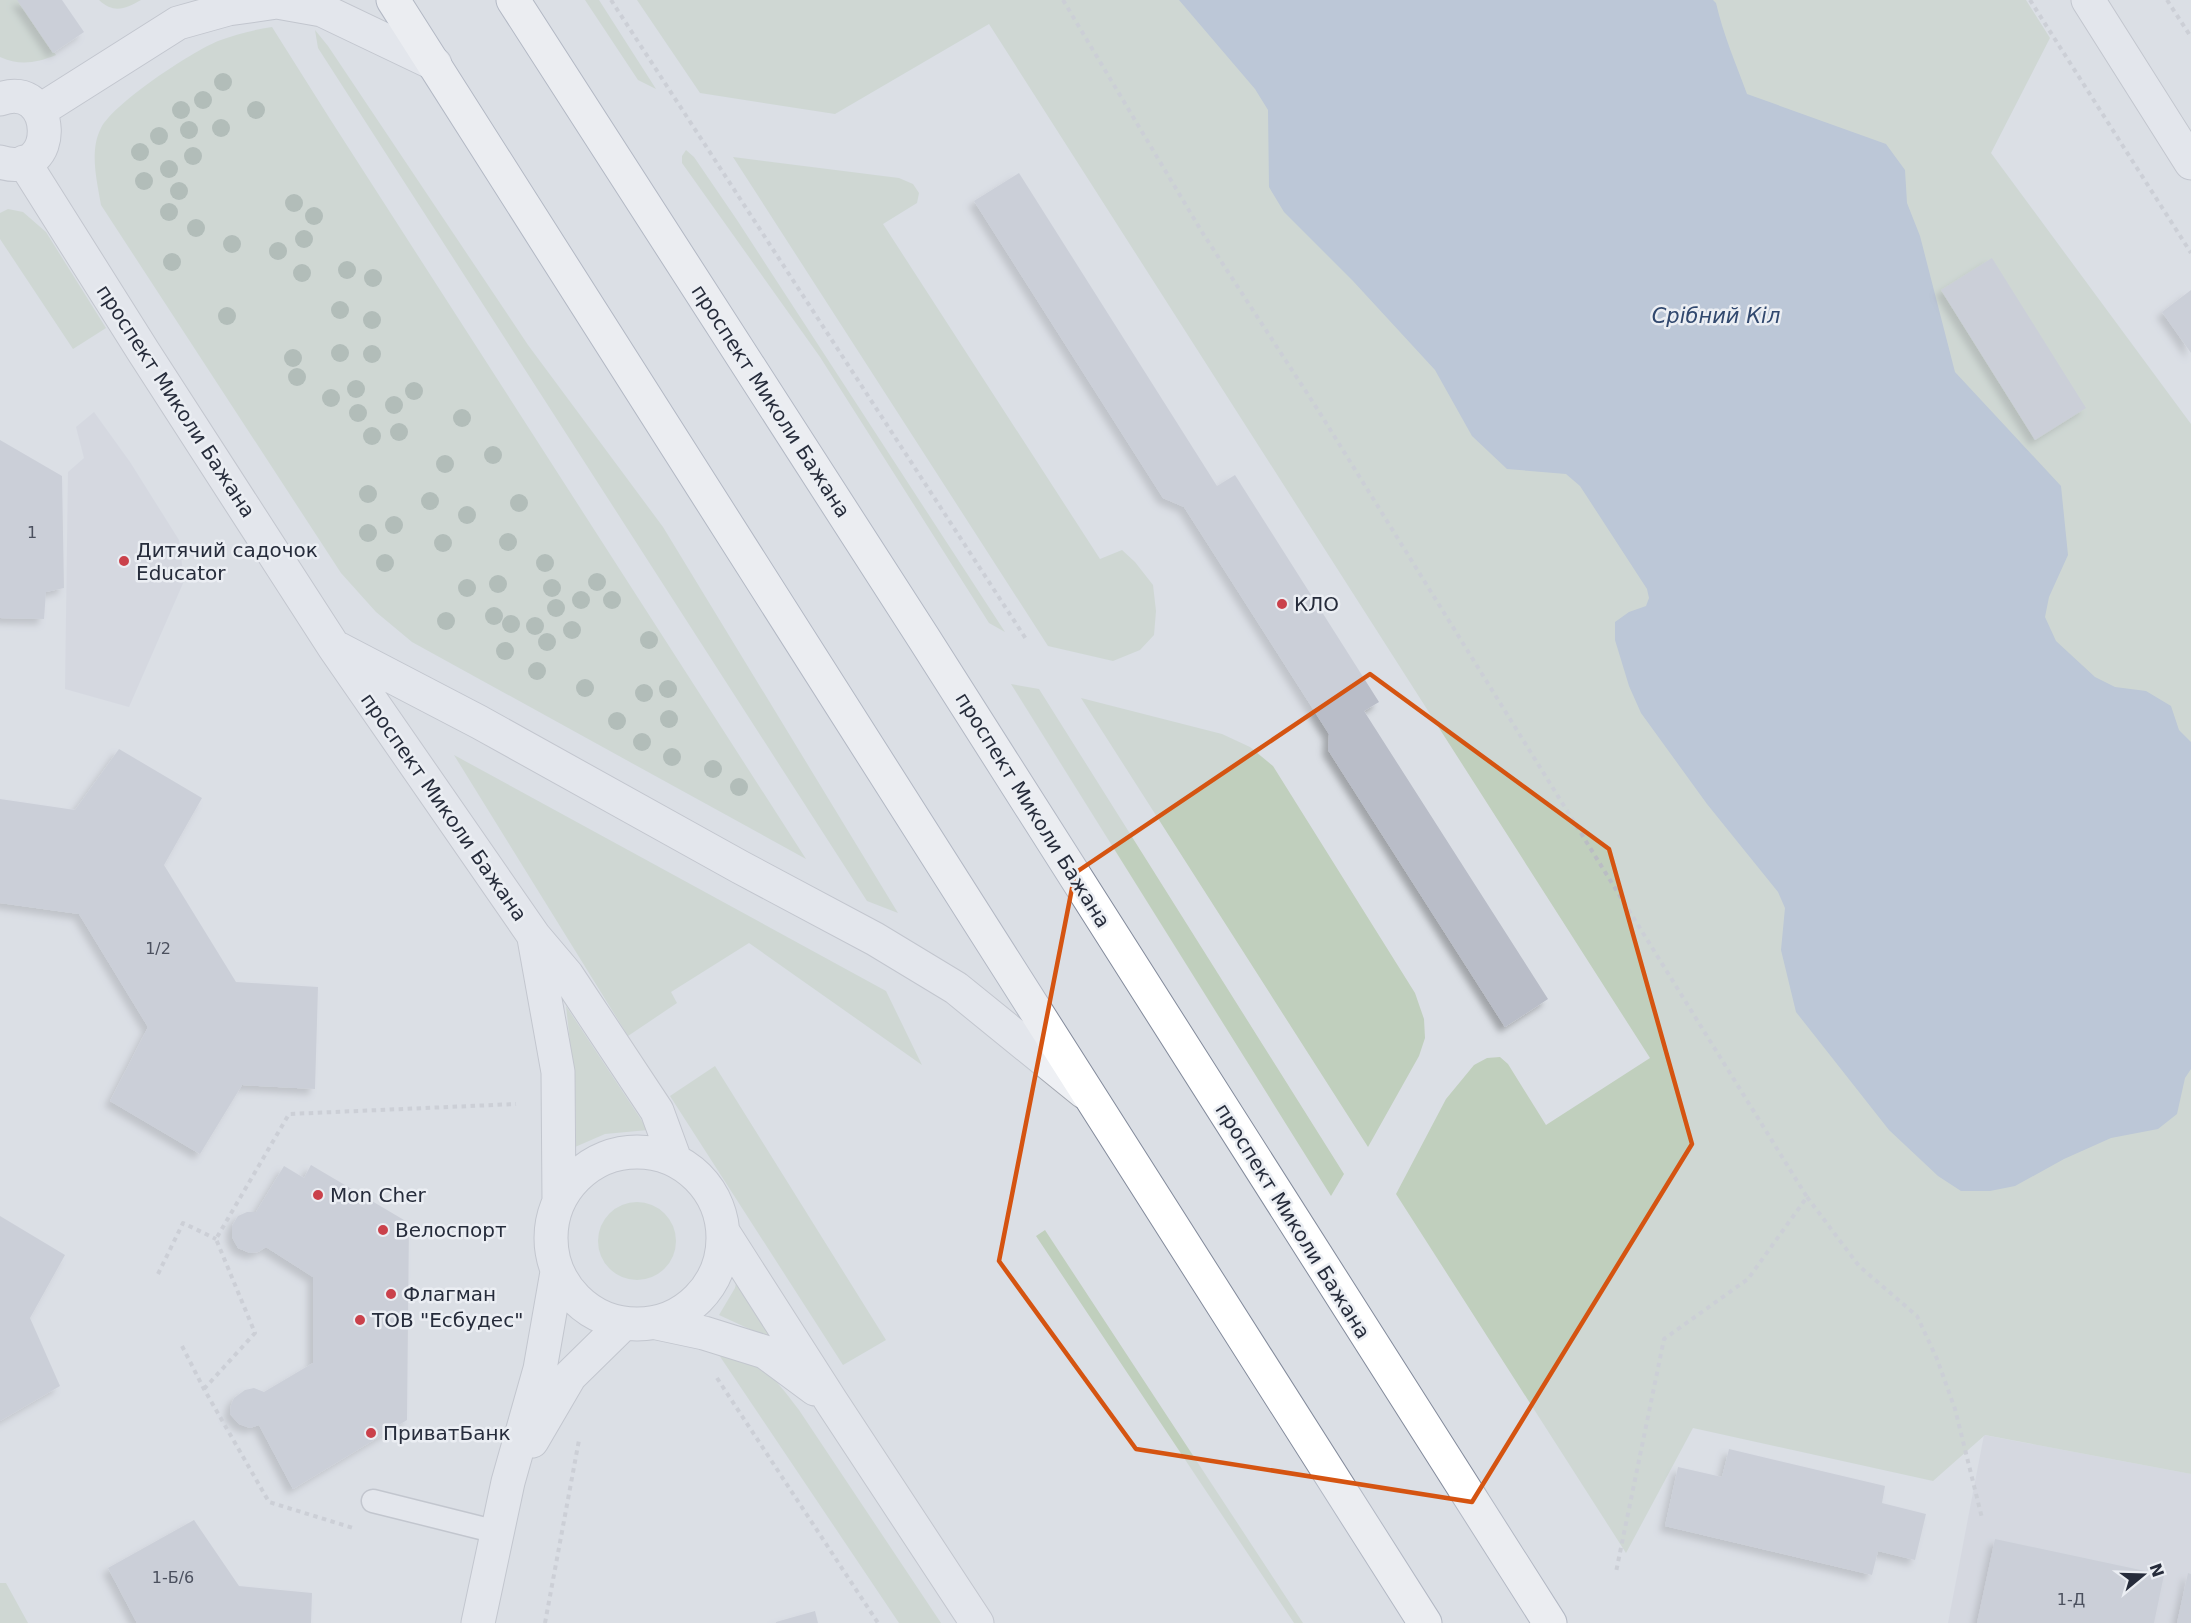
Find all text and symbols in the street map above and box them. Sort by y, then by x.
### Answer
street label: проспект Миколи Бажана [92,280,260,522]
street label: проспект Миколи Бажана [687,280,855,522]
water label: Срібний Кіл [1652,304,1780,328]
house number: 1 [27,523,37,542]
place label: Дитячий садочок Educator [136,538,318,585]
marker: Дитячий садочок Educator [117,554,131,568]
place label: КЛО [1294,592,1339,616]
marker: КЛО [1275,597,1289,611]
street label: проспект Миколи Бажана [356,688,532,926]
street label: проспект Миколи Бажана [951,688,1115,932]
house number: 1/2 [145,939,171,958]
street label: проспект Миколи Бажана [1211,1099,1375,1343]
place label: Mon Cher [330,1183,426,1207]
marker: Mon Cher [311,1188,325,1202]
place label: Велоспорт [395,1218,507,1242]
marker: Велоспорт [376,1223,390,1237]
place label: Флагман [403,1282,496,1306]
marker: Флагман [384,1287,398,1301]
place label: ТОВ "Есбудес" [371,1308,523,1332]
marker: ТОВ "Есбудес" [353,1313,367,1327]
place label: ПриватБанк [383,1421,511,1445]
marker: ПриватБанк [364,1426,378,1440]
north arrow [2113,1545,2173,1605]
text: N [2146,1561,2168,1580]
house number: 1-Б/6 [152,1568,194,1587]
house number: 1-Д [2057,1590,2085,1609]

